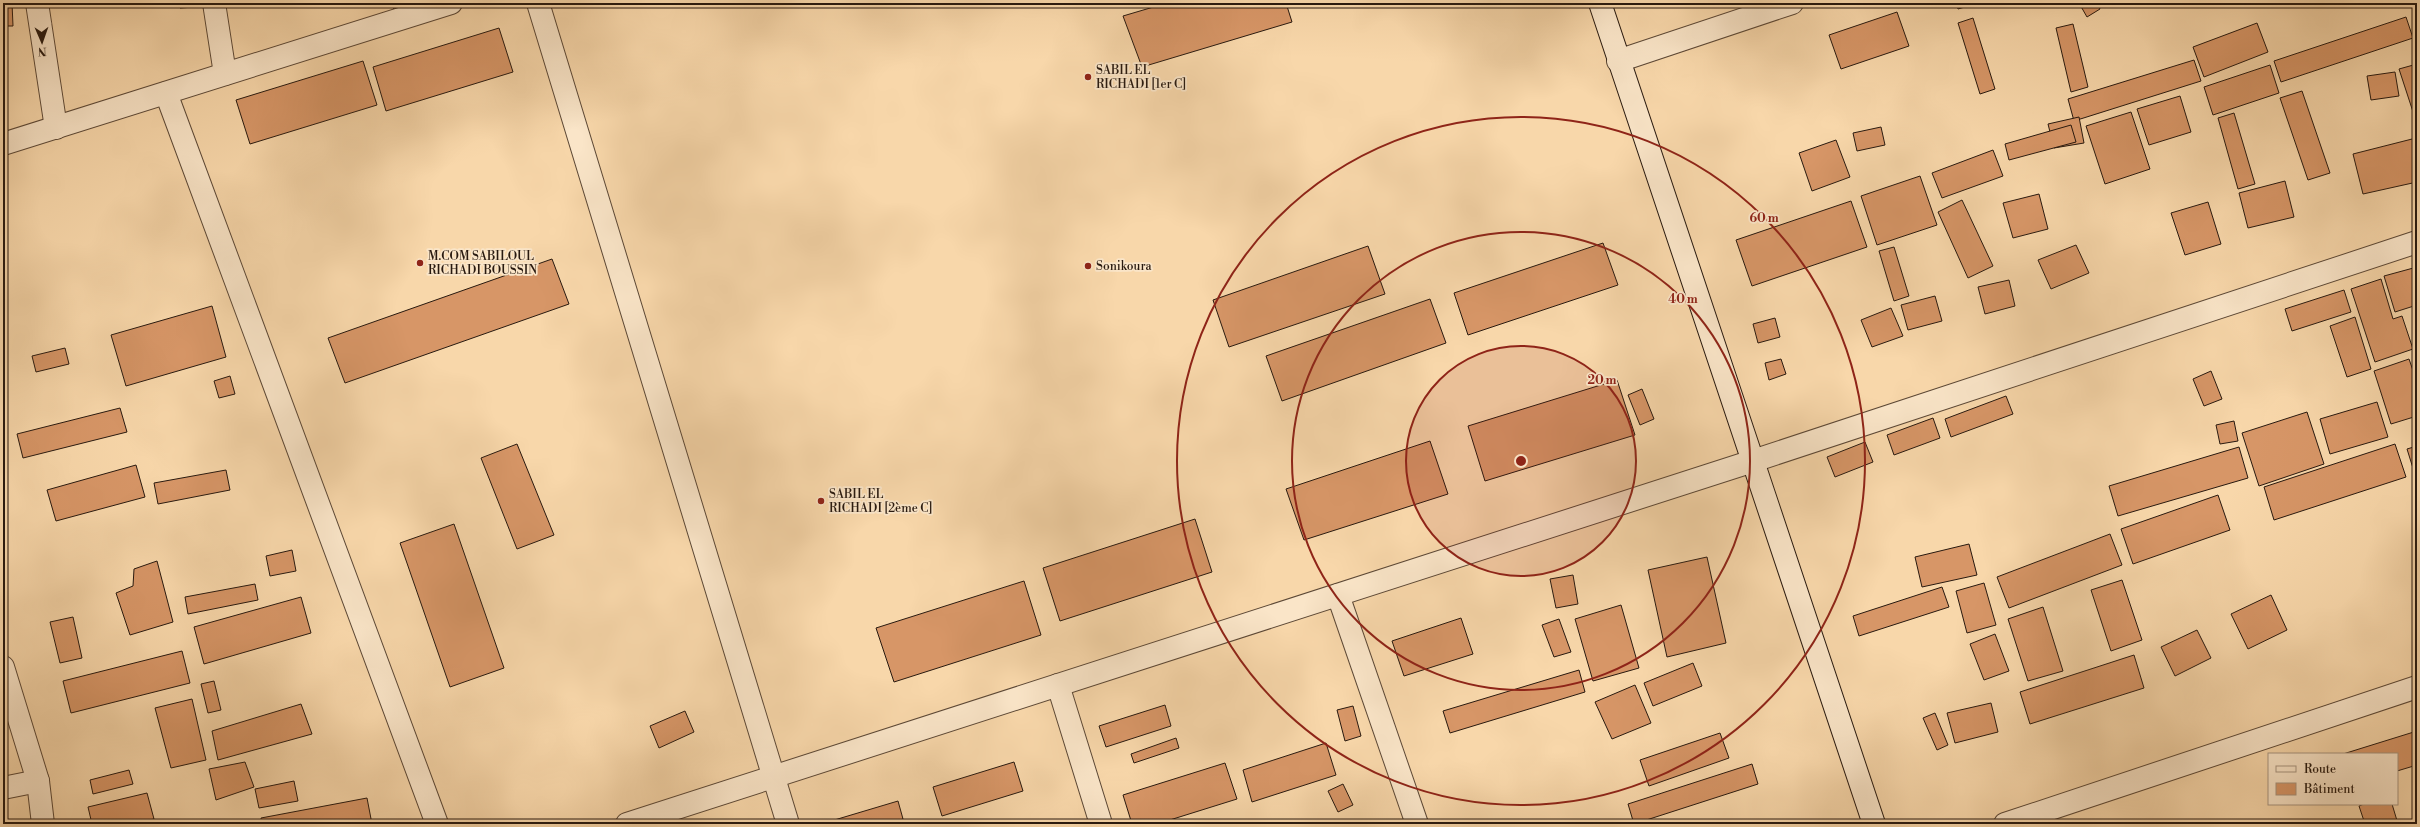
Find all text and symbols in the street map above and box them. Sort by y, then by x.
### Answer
north arrow [22,22,62,62]
text: N [37,44,47,58]
place label: SABIL EL RICHADI [1er C] [1096,63,1186,92]
marker: SABIL EL RICHADI [1er C] [1083,72,1093,82]
text: 60 m [1749,211,1779,226]
place label: M.COM SABILOUL RICHADI BOUSSIN [428,249,537,278]
marker: M.COM SABILOUL RICHADI BOUSSIN [415,258,425,268]
place label: Sonikoura [1096,259,1153,274]
marker: Sonikoura [1083,261,1093,271]
text: 40 m [1668,292,1698,307]
text: 20 m [1587,373,1617,388]
centre of rings [1514,454,1528,468]
place label: SABIL EL RICHADI [2ème C] [829,487,932,516]
marker: SABIL EL RICHADI [2ème C] [816,496,826,506]
legend [2268,753,2398,805]
text: Route [2304,762,2336,777]
text: Bâtiment [2303,782,2355,797]

